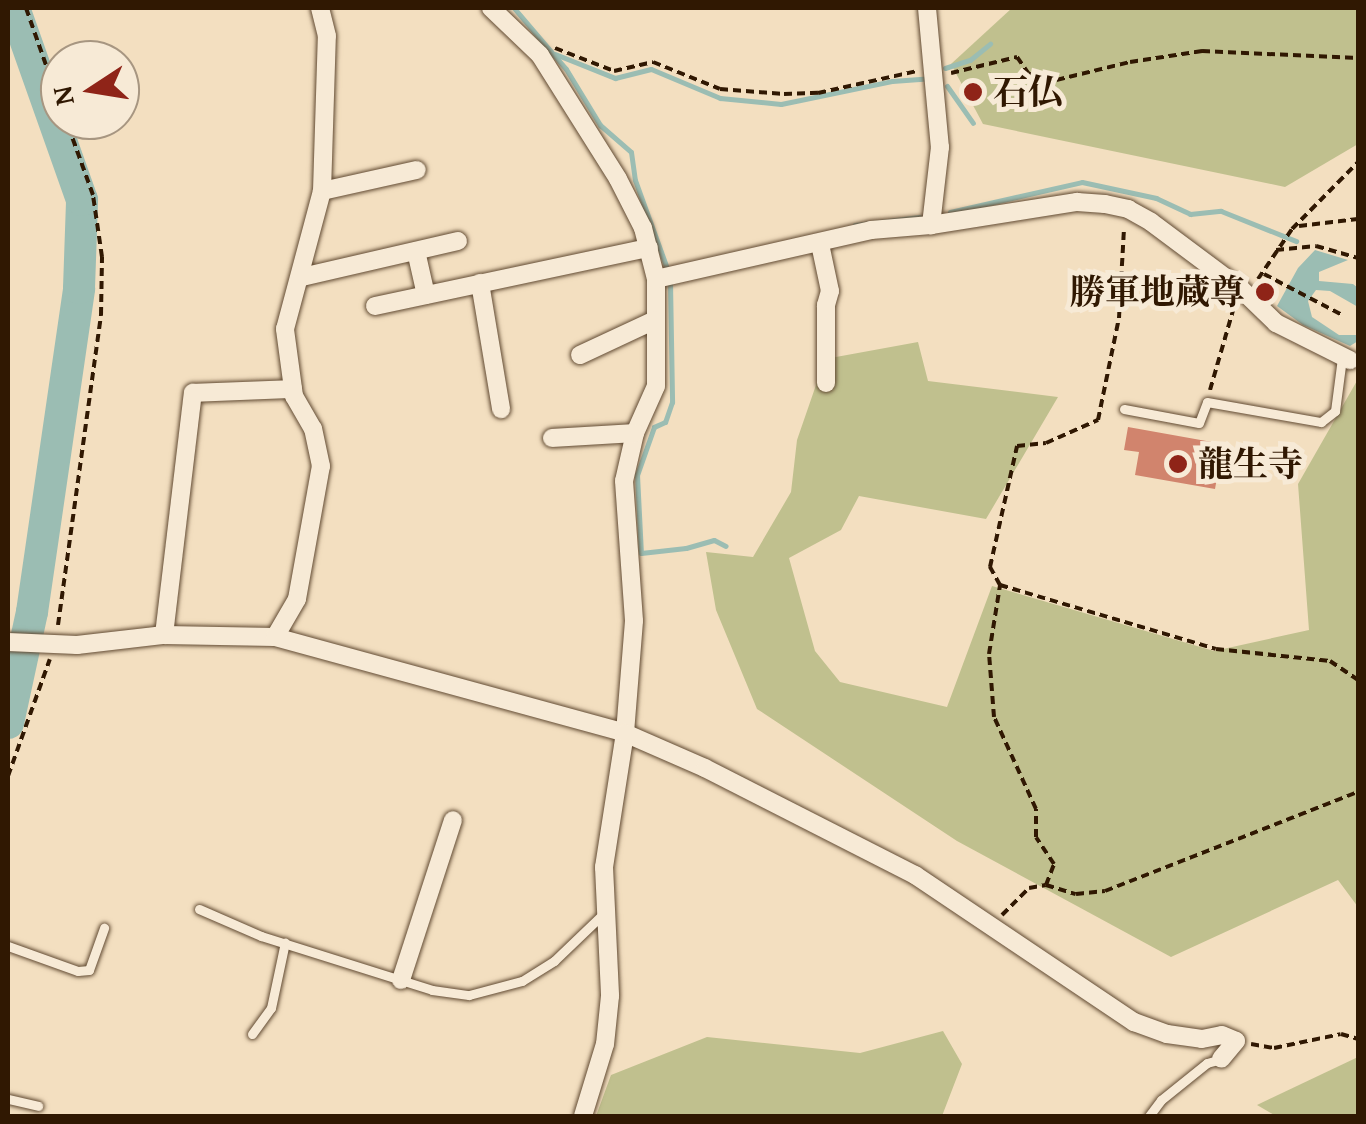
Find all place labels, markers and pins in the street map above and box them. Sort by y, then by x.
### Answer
place label: 石仏 [993,71,1063,113]
marker: 石仏 [962,81,984,103]
place label: 勝軍地蔵尊 [1070,271,1245,313]
marker: 勝軍地蔵尊 [1254,281,1276,303]
place label: 龍生寺 [1198,443,1303,485]
marker: 龍生寺 [1167,453,1189,475]

